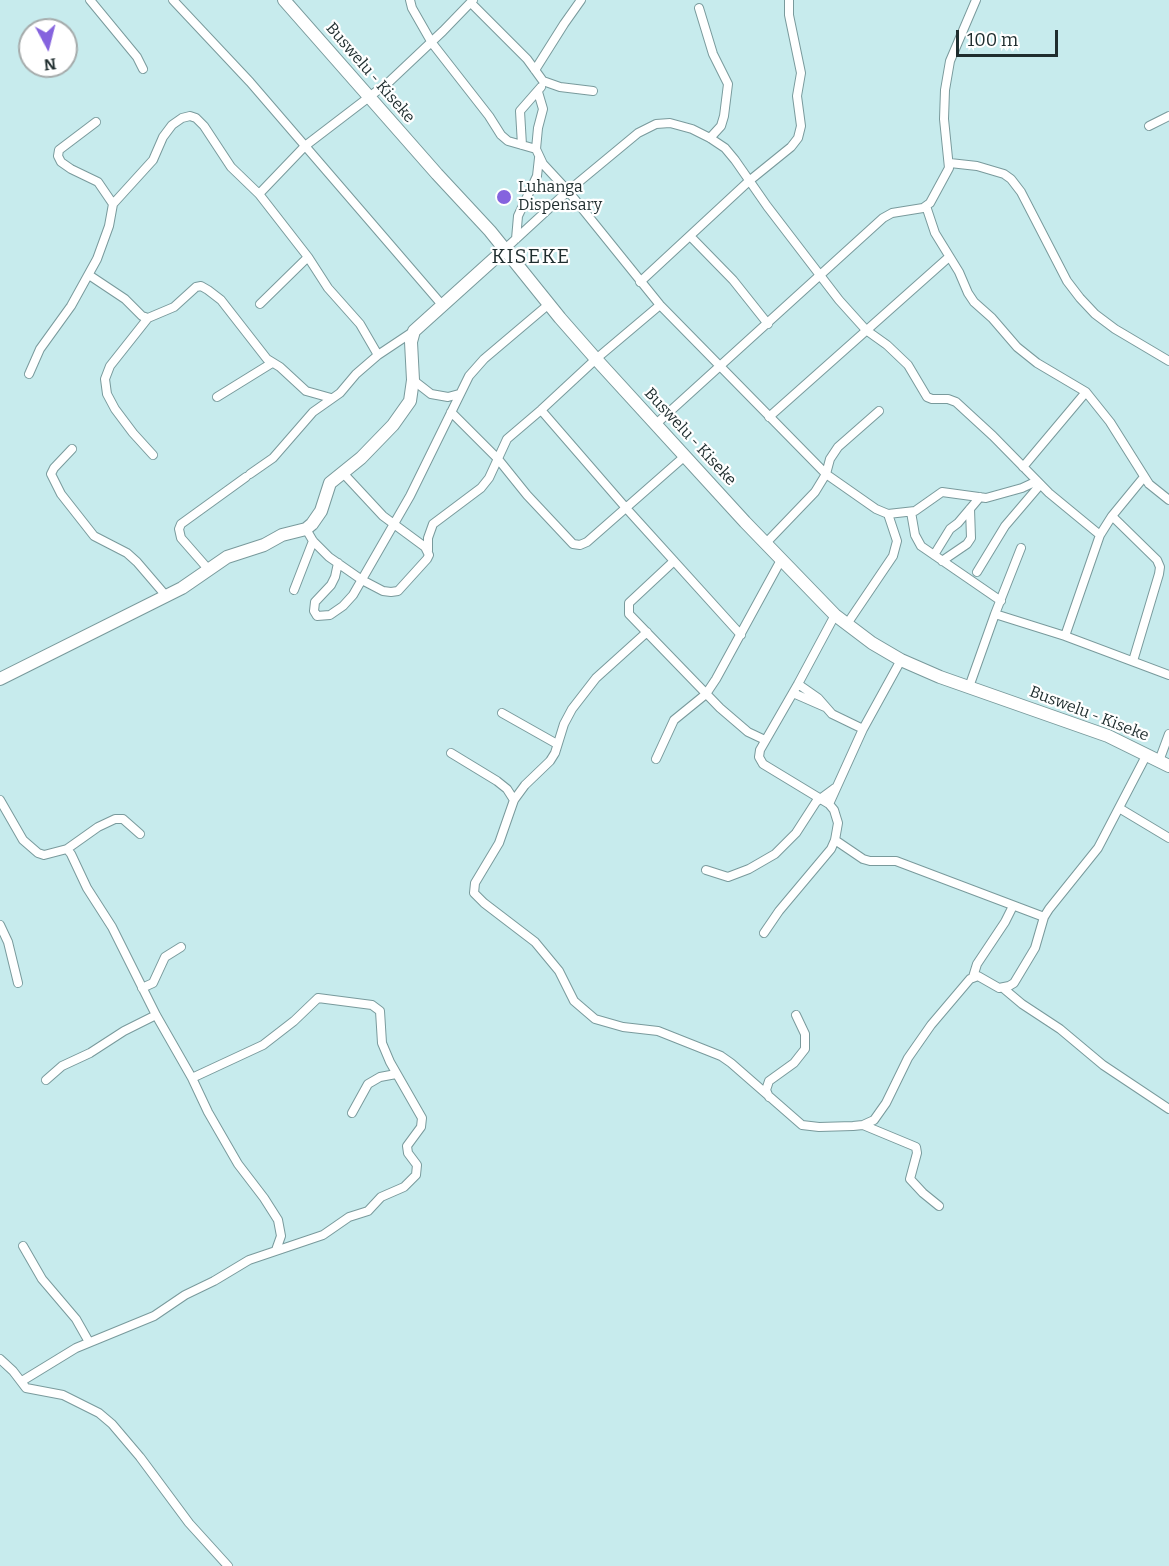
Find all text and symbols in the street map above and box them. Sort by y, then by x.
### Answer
north arrow [18,18,78,78]
scale bar [959,18,1061,56]
street label: Buswelu - Kiseke [321,19,419,127]
text: 100 m [967,29,1018,51]
text: N [43,54,57,75]
place label: Luhanga Dispensary [518,178,602,216]
marker: Luhanga Dispensary [495,188,513,206]
district label: KISEKE [491,245,571,269]
street label: Buswelu - Kiseke [640,384,740,490]
street label: Buswelu - Kiseke [1027,682,1151,746]

